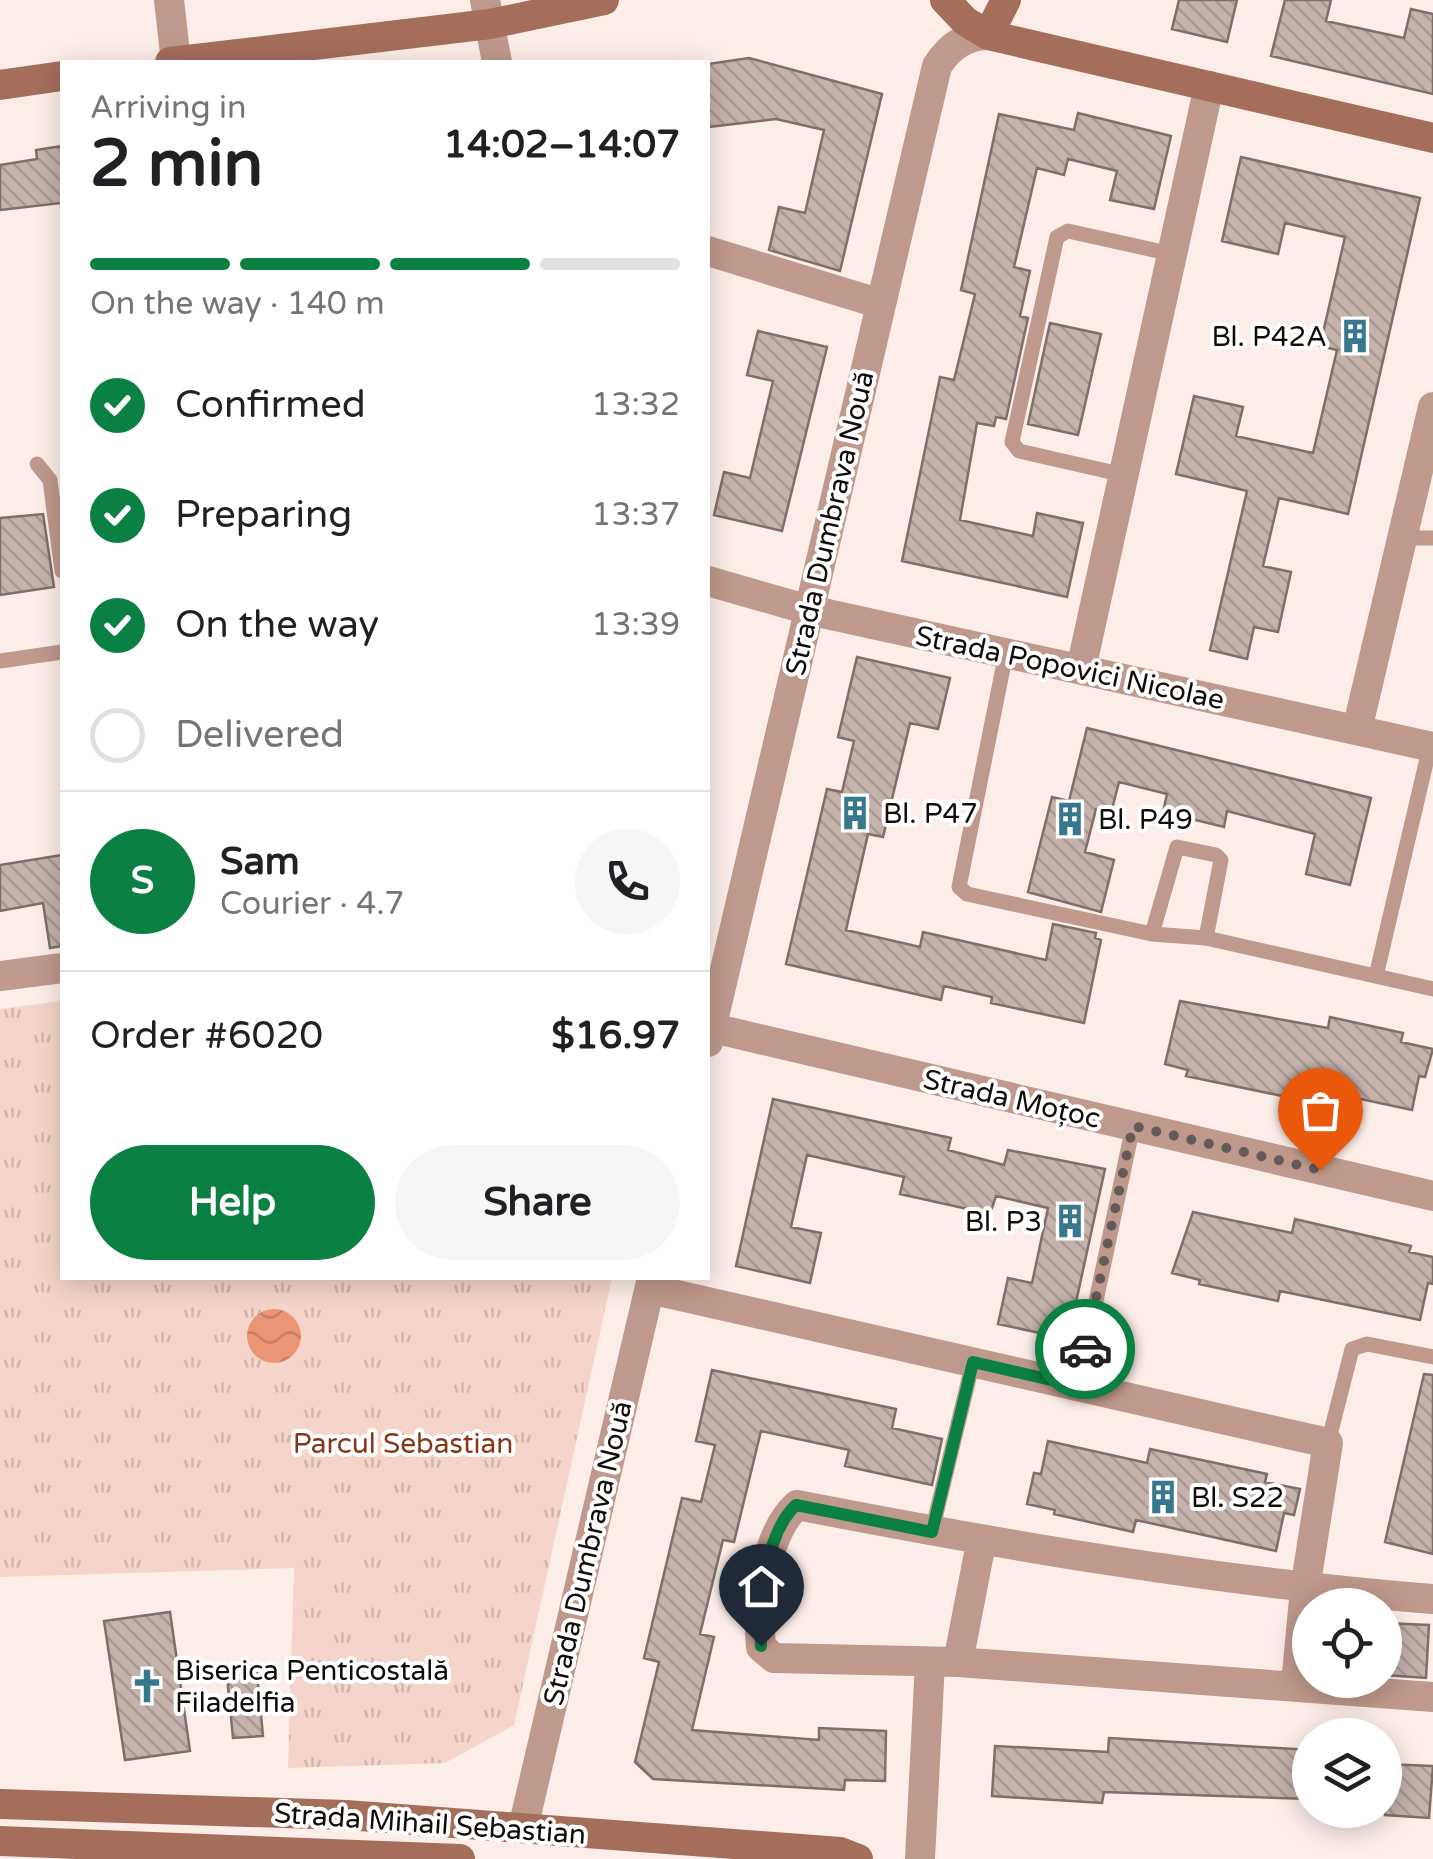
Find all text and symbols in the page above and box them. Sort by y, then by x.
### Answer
text: Arriving in [90,89,247,127]
text: 14:02–14:07 [443,122,680,168]
text: 2 min [90,125,263,204]
text: On the way · 140 m [90,285,385,323]
building icon: Bl. P42A [1336,317,1374,355]
place label: Bl. P42A [1211,320,1327,354]
street label: Strada Dumbrava Nouă [778,368,882,679]
icon: check [90,378,145,433]
text: Confirmed [175,382,366,428]
text: 13:32 [591,386,680,424]
icon: check [90,488,145,543]
text: Preparing [175,492,352,538]
text: 13:37 [591,496,680,534]
icon: check [90,598,145,653]
text: On the way [175,602,379,648]
text: 13:39 [591,606,680,644]
street label: Strada Popovici Nicolae [912,619,1227,717]
text: Delivered [175,712,344,758]
building icon: Bl. P47 [836,794,874,832]
place label: Bl. P47 [883,797,978,831]
building icon: Bl. P49 [1051,800,1089,838]
place label: Bl. P49 [1098,803,1193,837]
button: phone [575,829,680,934]
text: Sam [220,839,300,885]
text: S [131,858,154,904]
text: Courier · 4.7 [220,885,404,923]
text: Order #6020 [90,1013,323,1059]
text: $16.97 [551,1013,680,1059]
street label: Strada Moțoc [920,1062,1104,1136]
pin [1278,1068,1363,1171]
icon: bag [1293,1083,1348,1138]
button: Help [90,1145,375,1260]
button: Share [395,1145,680,1260]
building icon: Bl. P3 [1051,1202,1089,1240]
place label: Bl. P3 [965,1205,1042,1239]
courier [1035,1299,1135,1399]
icon: car [1058,1322,1113,1377]
street label: Strada Dumbrava Nouă [536,1398,640,1709]
park label: Parcul Sebastian [293,1427,513,1461]
building icon: Bl. S22 [1144,1478,1182,1516]
place label: Bl. S22 [1191,1481,1284,1515]
pin [719,1544,804,1647]
icon: home [734,1559,789,1614]
map controls [1292,1588,1402,1828]
button: locate [1292,1588,1402,1698]
place label: Biserica Penticostală Filadelfia [175,1654,449,1720]
church icon: Biserica Penticostală Filadelfia [128,1667,166,1705]
button: layers [1292,1718,1402,1828]
street label: Strada Mihail Sebastian [273,1796,587,1852]

